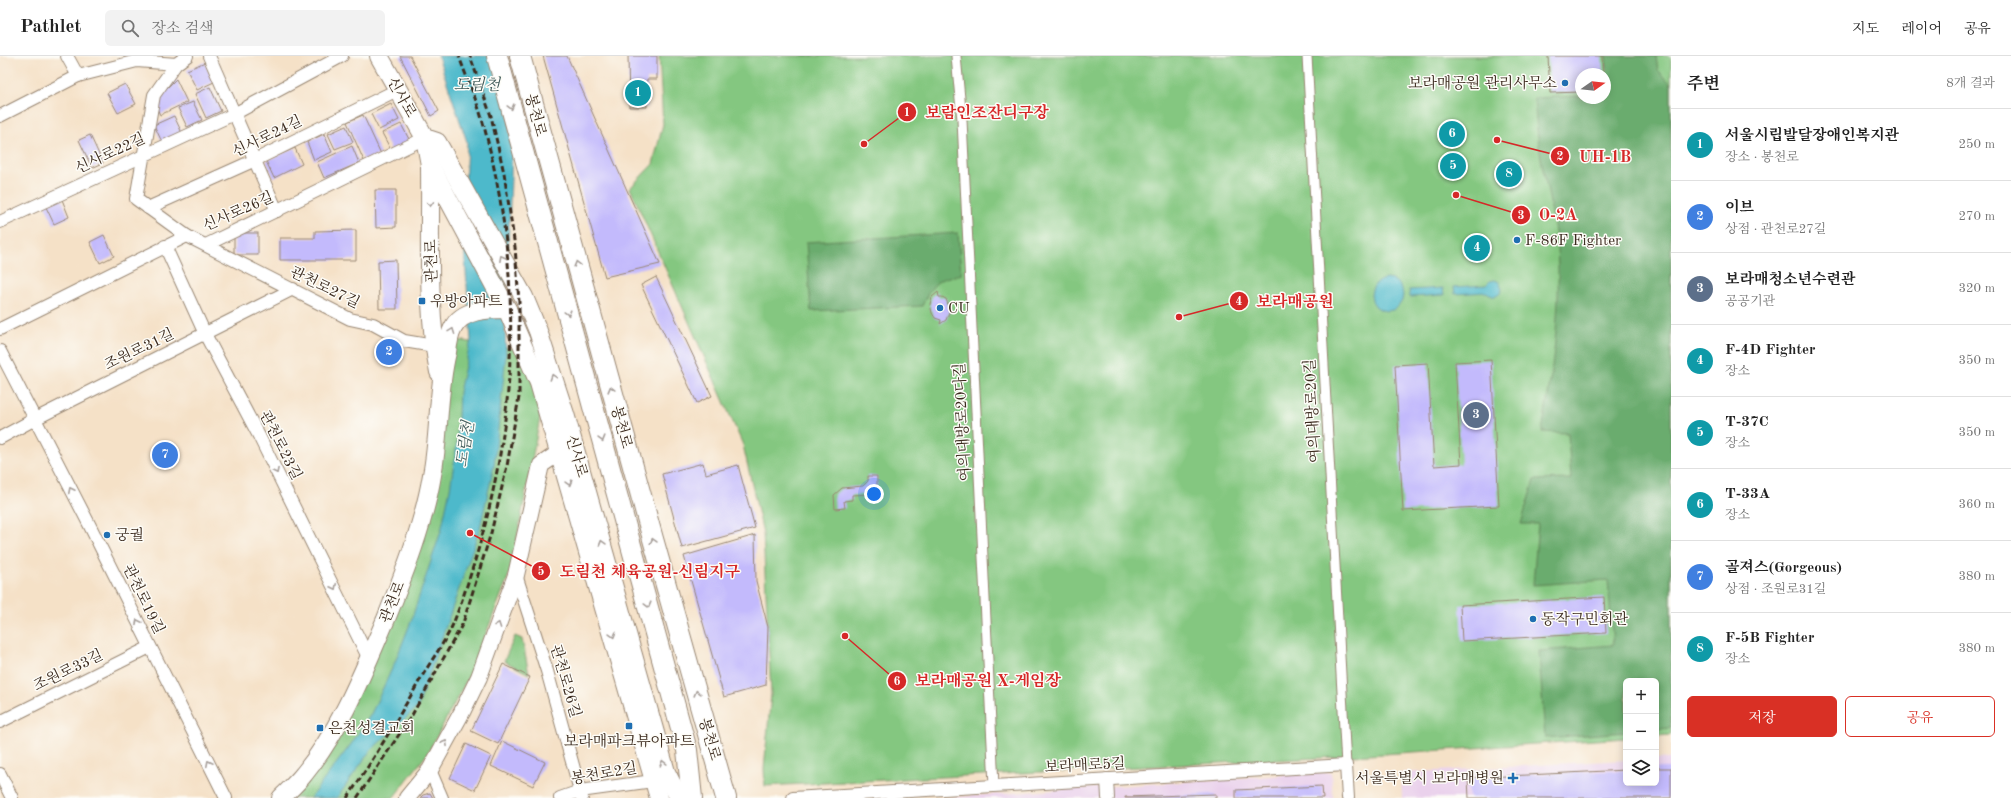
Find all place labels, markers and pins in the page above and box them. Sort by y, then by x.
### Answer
place label: 보라매공원 관리사무소 [1408,75,1558,92]
pin: 1 [625,78,651,108]
marker: 보라매공원 관리사무소 [1560,78,1570,88]
callout: 보람인조잔디구장 [897,98,1057,126]
pin: 6 [1439,119,1465,149]
callout: UH-1B [1550,142,1639,170]
pin: 5 [1440,151,1466,181]
pin: 8 [1496,159,1522,189]
callout: O-2A [1511,201,1585,229]
pin: 4 [1464,233,1490,263]
place label: F-86F Fighter [1525,234,1621,249]
marker: F-86F Fighter [1512,235,1522,245]
callout: 보라매공원 [1229,287,1342,315]
place label: 우방아파트 [430,293,503,310]
marker: 우방아파트 [417,296,427,306]
place label: CU [948,302,970,317]
marker: CU [935,303,945,313]
pin: 2 [376,337,402,367]
pin: 3 [1463,400,1489,430]
pin: 7 [152,440,178,470]
place label: 궁궐 [115,527,144,544]
marker: 궁궐 [102,530,112,540]
callout: 도림천 체육공원-신림지구 [531,557,748,585]
place label: 동작구민회관 [1541,611,1628,628]
marker: 동작구민회관 [1528,614,1538,624]
callout: 보라매공원 X-게임장 [887,667,1069,695]
place label: 은천성결교회 [328,720,415,737]
marker: 보라매파크뷰아파트 [624,721,634,731]
marker: 은천성결교회 [315,723,325,733]
place label: 보라매파크뷰아파트 [564,733,695,750]
place label: 서울특별시 보라매병원 [1355,770,1504,787]
marker: 서울특별시 보라매병원 [1507,772,1519,784]

